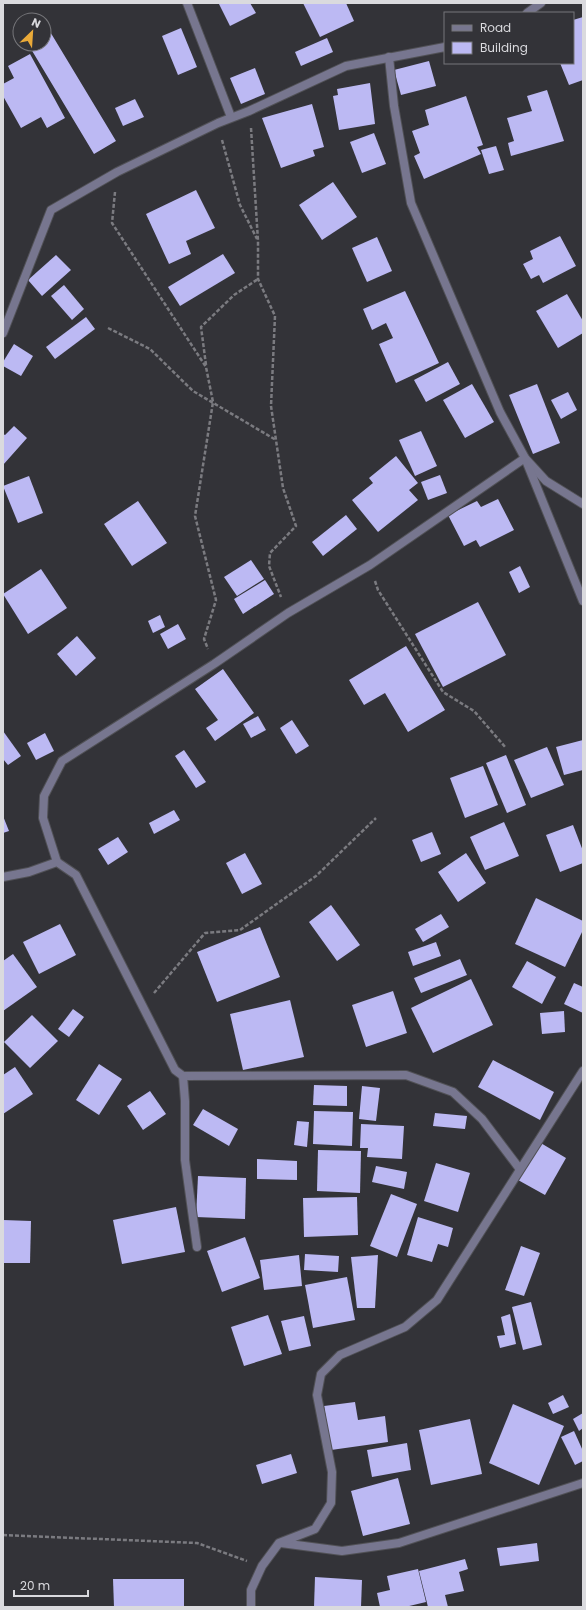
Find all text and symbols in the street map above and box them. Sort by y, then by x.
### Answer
north arrow [12,12,52,52]
legend [444,12,574,64]
text: N [29,14,43,32]
text: Road [480,19,511,36]
text: Building [480,39,528,56]
scale bar [14,1572,88,1598]
text: 20 m [20,1577,50,1594]

